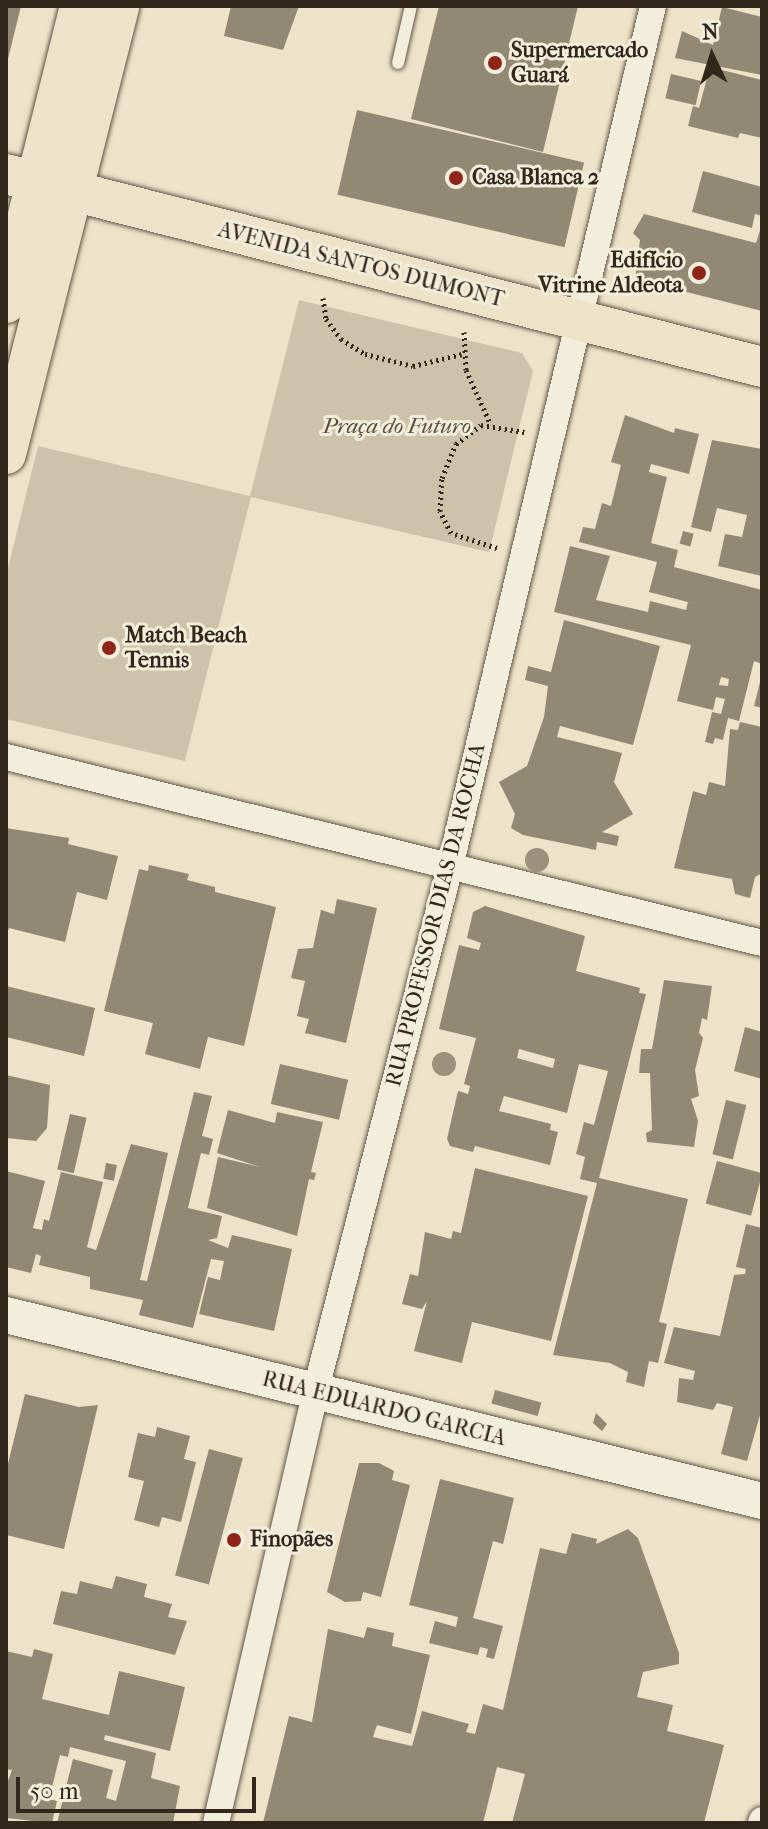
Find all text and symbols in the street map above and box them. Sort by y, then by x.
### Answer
north arrow [672,16,752,96]
text: N [701,19,720,46]
place label: Supermercado Guará [511,37,648,88]
marker: Supermercado Guará [486,54,504,72]
place label: Casa Blanca 2 [472,165,599,191]
marker: Casa Blanca 2 [447,169,465,187]
street label: AVENIDA SANTOS DUMONT [215,217,507,313]
place label: Edifício Vitrine Aldeota [538,247,683,298]
marker: Edifício Vitrine Aldeota [690,264,708,282]
park label: Praça do Futuro [323,414,471,440]
place label: Match Beach Tennis [125,622,247,674]
marker: Match Beach Tennis [100,639,118,657]
street label: RUA PROFESSOR DIAS DA ROCHA [381,741,491,1089]
street label: RUA EDUARDO GARCIA [259,1366,509,1452]
place label: Finopães [250,1527,333,1553]
marker: Finopães [225,1531,243,1549]
scale bar [20,1761,260,1811]
text: 50 m [30,1777,79,1805]

